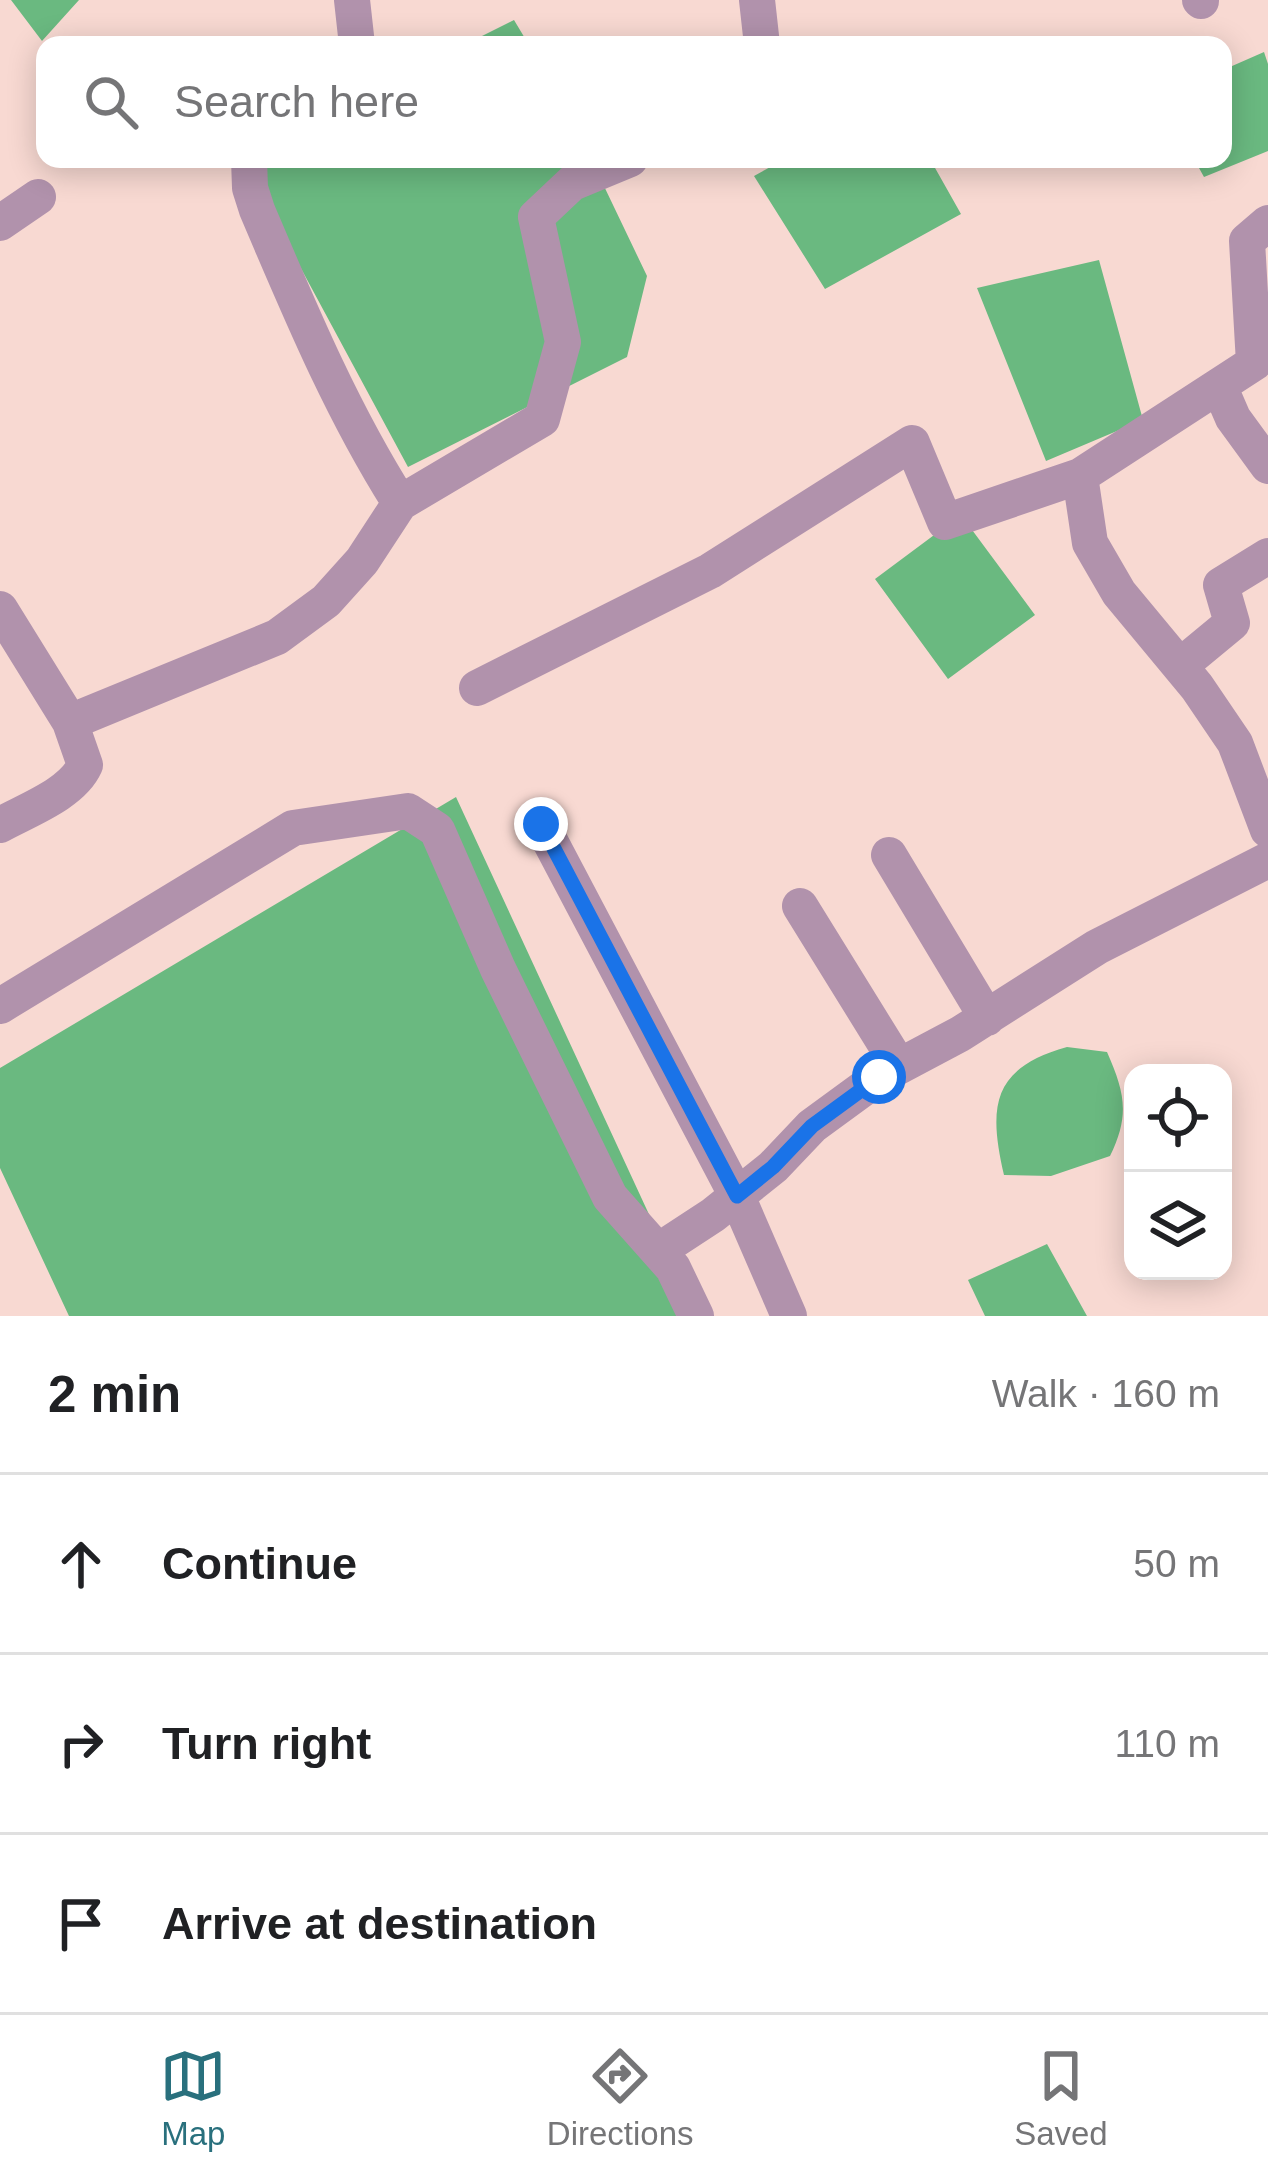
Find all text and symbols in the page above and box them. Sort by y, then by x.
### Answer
search box [36,36,1232,168]
icon: search [78,69,144,135]
text: Search here [174,76,419,127]
route end [514,797,568,851]
route start [852,1050,906,1104]
map controls [1124,1064,1232,1280]
button: locate [1124,1064,1232,1172]
button: layers [1124,1172,1232,1280]
text: 2 min [48,1366,181,1423]
text: Walk · 160 m [992,1372,1220,1415]
icon: ahead [48,1531,114,1597]
text: Continue [162,1538,357,1589]
text: 50 m [1133,1542,1220,1585]
icon: right [48,1711,114,1777]
text: Turn right [162,1718,371,1769]
text: 110 m [1115,1722,1220,1765]
icon: arrive [48,1891,114,1957]
text: Arrive at destination [162,1898,597,1949]
tab: Map [160,2043,226,2153]
tab: Directions [547,2043,694,2153]
tab: Saved [1014,2043,1108,2153]

